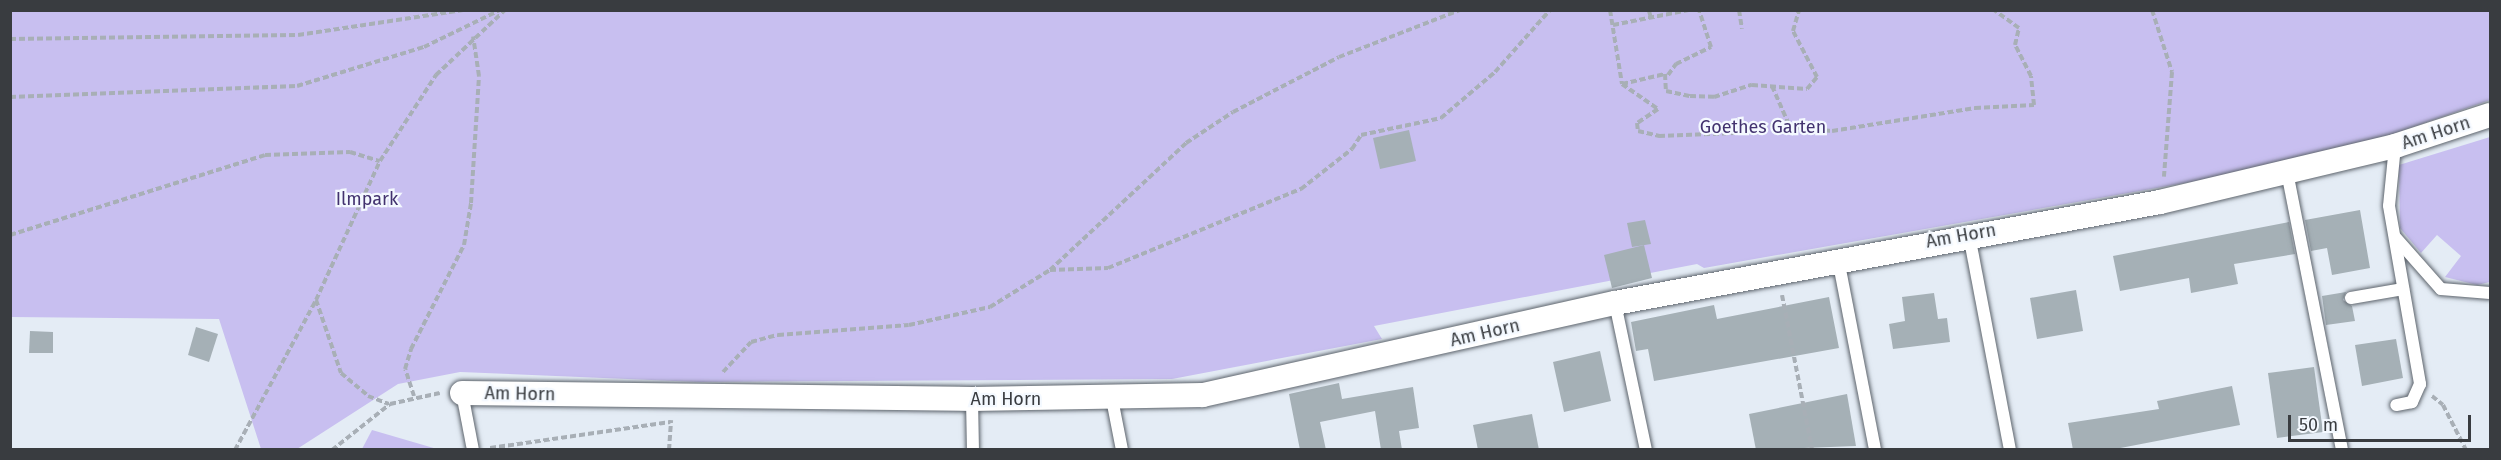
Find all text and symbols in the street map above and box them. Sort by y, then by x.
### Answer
street label: Am Horn [2399,112,2473,154]
park label: Goethes Garten [1700,116,1826,138]
park label: Ilmpark [336,188,398,210]
street label: Am Horn [1924,219,1998,253]
street label: Am Horn [1448,315,1522,351]
street label: Am Horn [484,383,556,405]
street label: Am Horn [971,388,1041,410]
scale bar [2291,403,2474,441]
text: 50 m [2299,414,2338,436]

